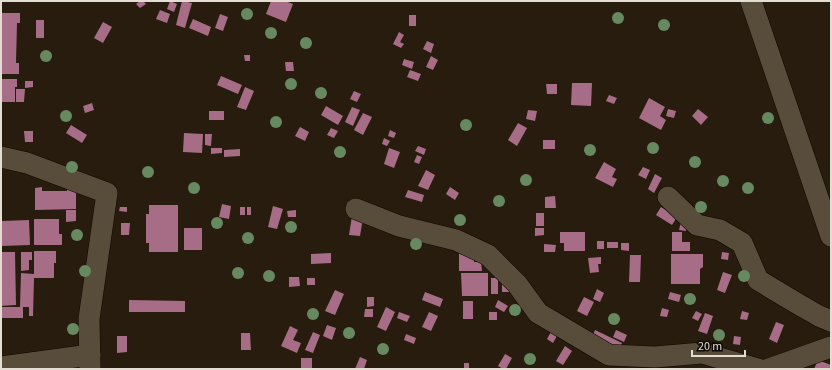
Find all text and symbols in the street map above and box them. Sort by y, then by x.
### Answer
scale bar [692,332,745,358]
text: 20 m [698,338,722,355]

